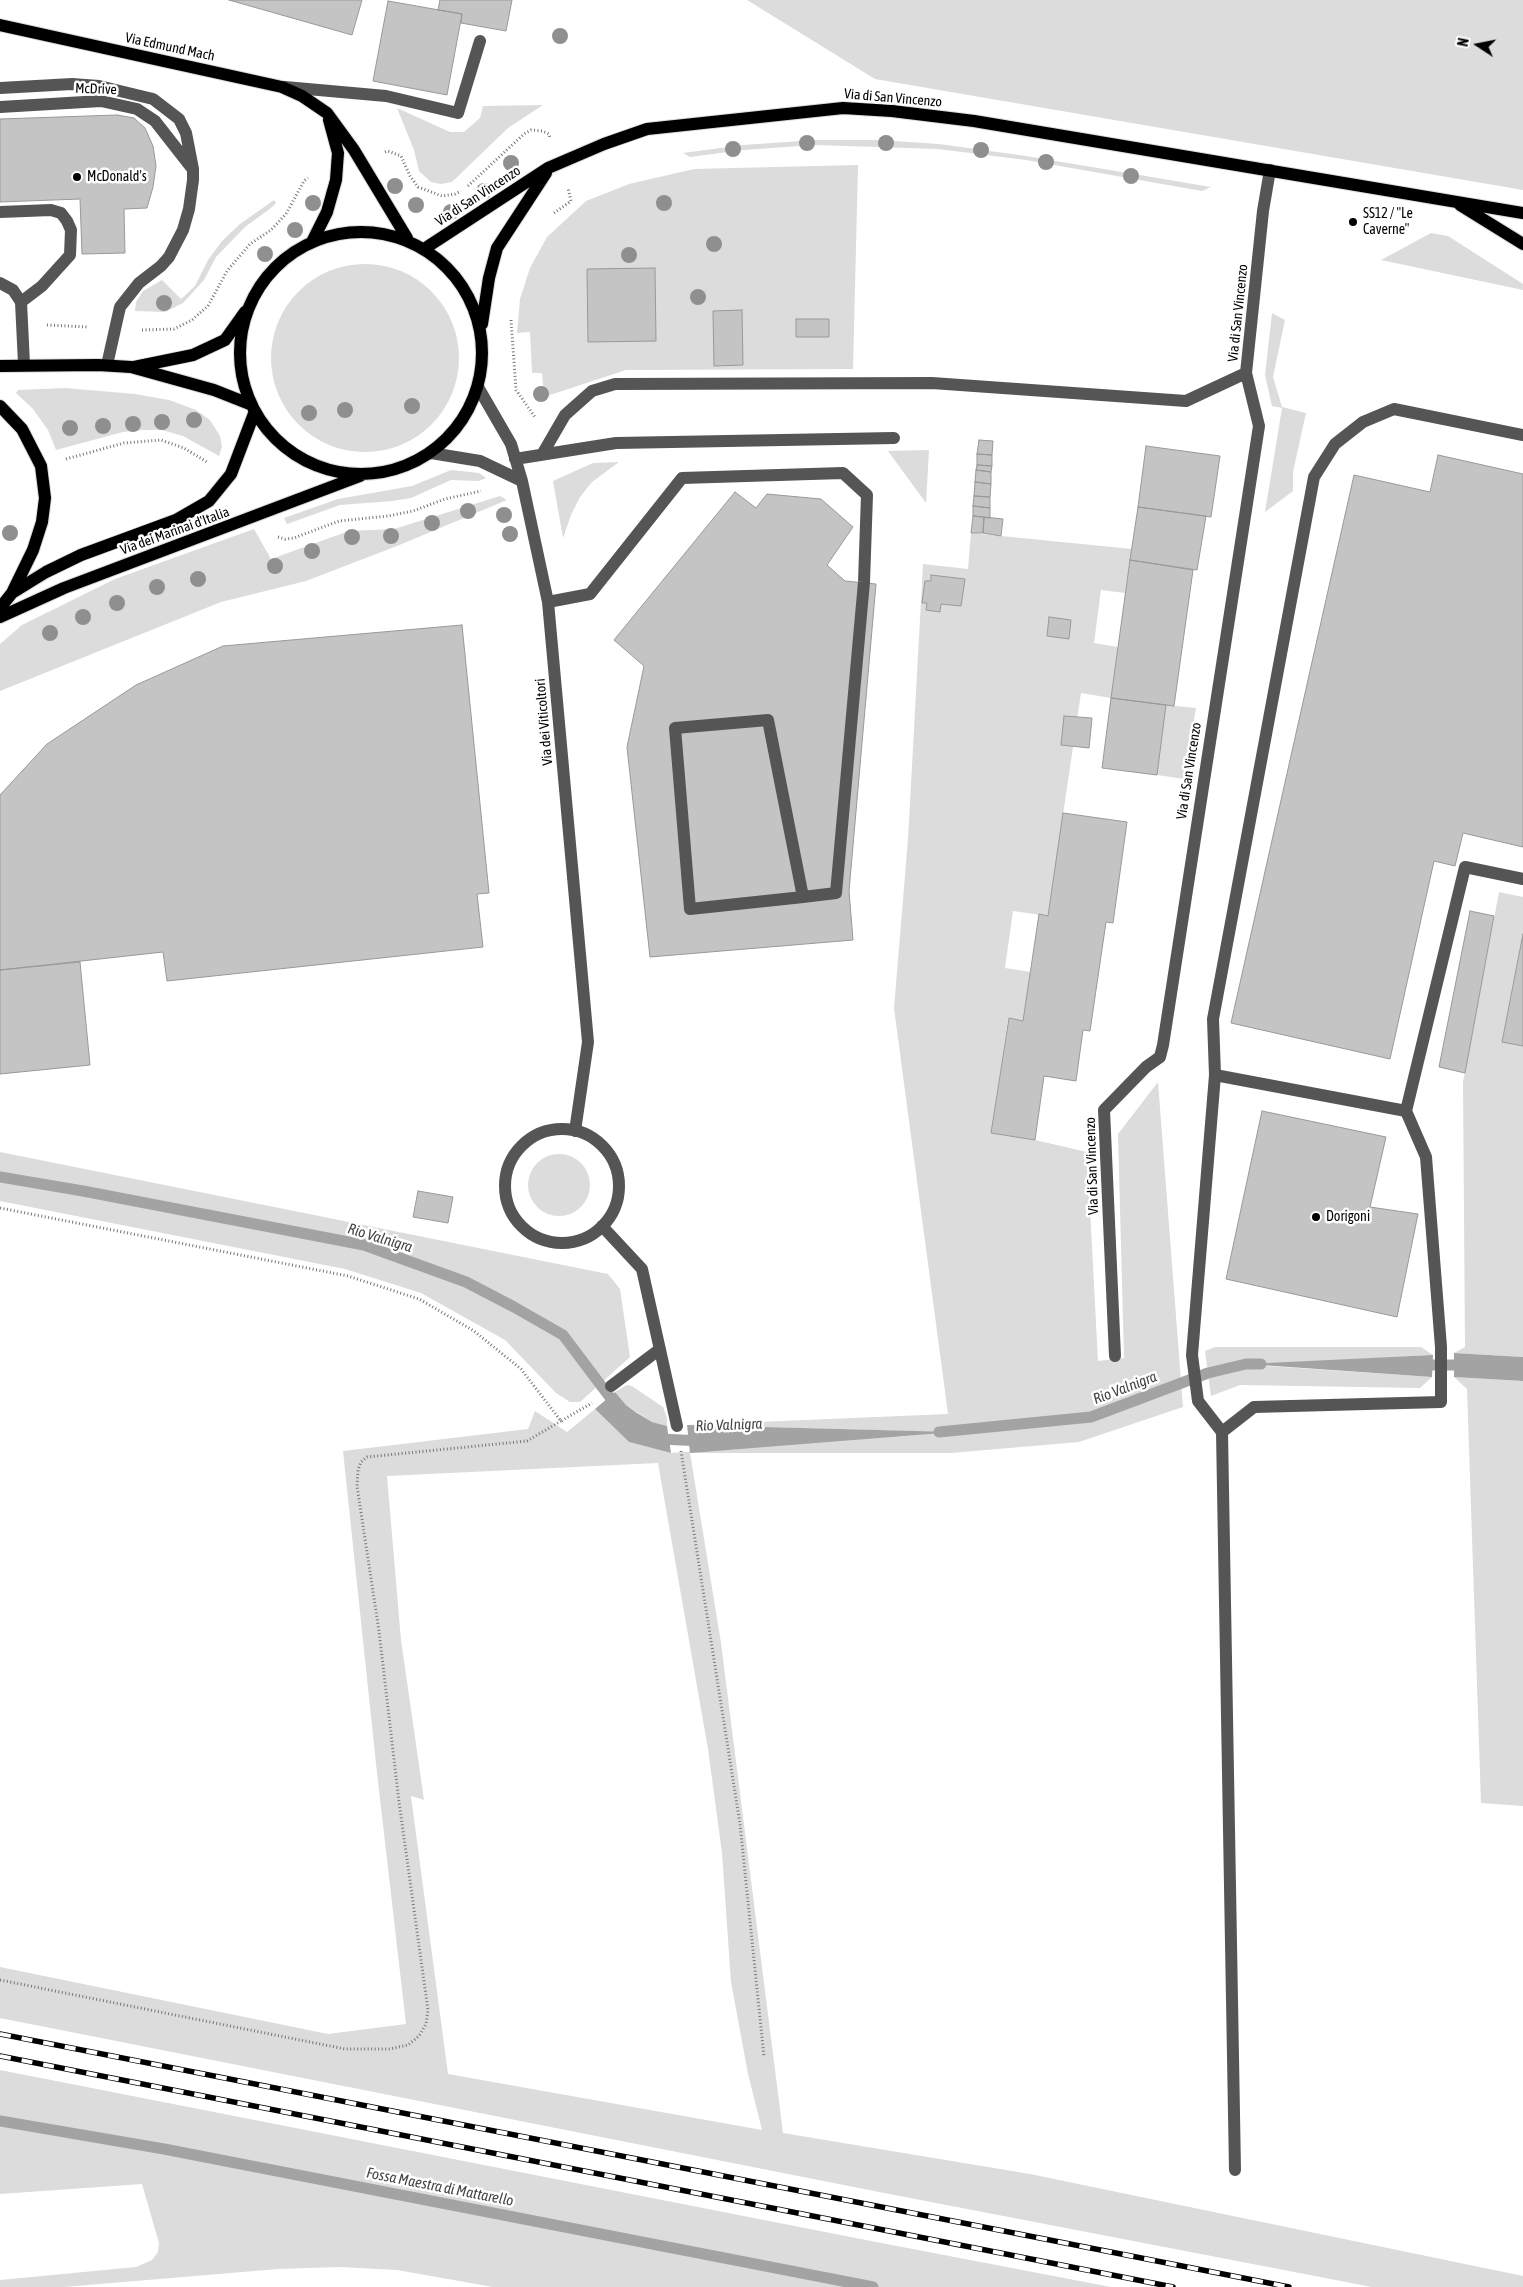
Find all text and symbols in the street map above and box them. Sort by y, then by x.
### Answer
north arrow [1453,20,1503,70]
street label: Via Edmund Mach [124,29,216,65]
text: N [1455,37,1472,48]
street label: McDrive [75,80,117,98]
street label: Via di San Vincenzo [843,85,943,111]
street label: Via di San Vincenzo [432,162,524,230]
place label: McDonald's [87,169,147,185]
marker: McDonald's [71,171,83,183]
place label: SS12 / "Le Caverne" [1363,206,1413,238]
marker: SS12 / "Le Caverne" [1347,216,1359,228]
street label: Via di San Vincenzo [1225,263,1251,363]
street label: Via dei Marinai d'Italia [118,503,232,559]
street label: Via dei Viticoltori [532,678,556,766]
street label: Via di San Vincenzo [1173,721,1205,821]
street label: Via di San Vincenzo [1082,1117,1102,1215]
place label: Dorigoni [1326,1209,1370,1225]
marker: Dorigoni [1310,1211,1322,1223]
water label: Rio Valnigra [346,1220,414,1256]
water label: Rio Valnigra [1091,1368,1159,1408]
water label: Rio Valnigra [695,1415,763,1435]
water label: Fossa Maestra di Mattarello [365,2164,515,2210]

